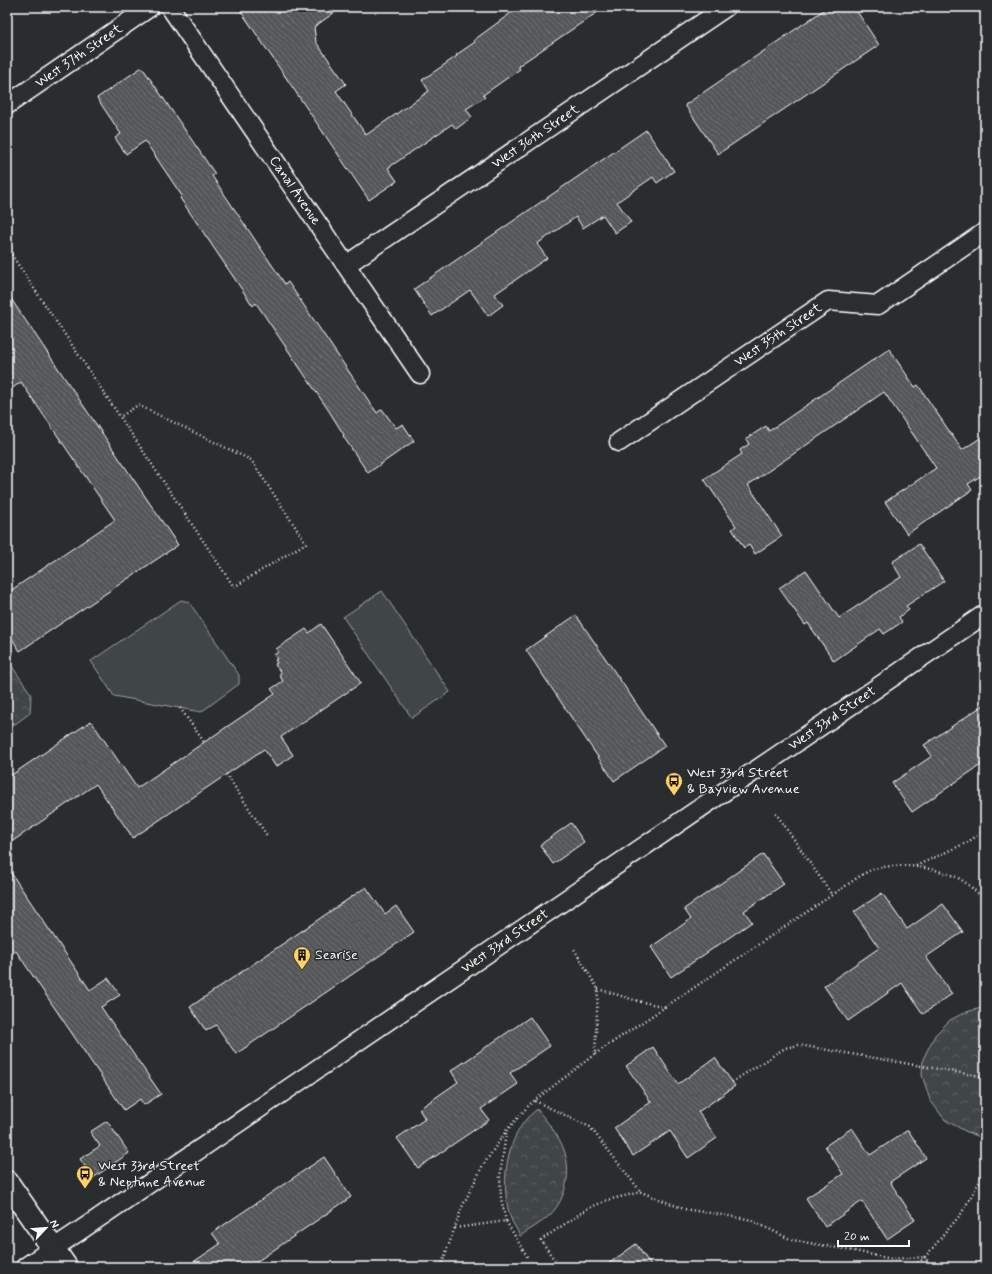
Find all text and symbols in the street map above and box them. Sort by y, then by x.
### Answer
street label: West 37th Street [32,19,126,92]
street label: West 36th Street [488,100,583,173]
street label: Canal Avenue [265,152,325,229]
street label: West 35th Street [731,298,826,371]
street label: West 33rd Street [785,682,880,754]
place label: West 33rd Street & Bayview Avenue [687,764,800,798]
bus stop icon: West 33rd Street & Bayview Avenue [664,771,684,796]
street label: West 33rd Street [458,905,552,977]
building icon: Searise [292,945,312,970]
place label: Searise [315,946,358,964]
place label: West 33rd Street & Neptune Avenue [98,1157,205,1191]
bus stop icon: West 33rd Street & Neptune Avenue [75,1164,95,1189]
north arrow [26,1208,66,1248]
text: N [46,1218,62,1230]
scale bar [838,1222,909,1248]
text: 20 m [844,1229,870,1245]

